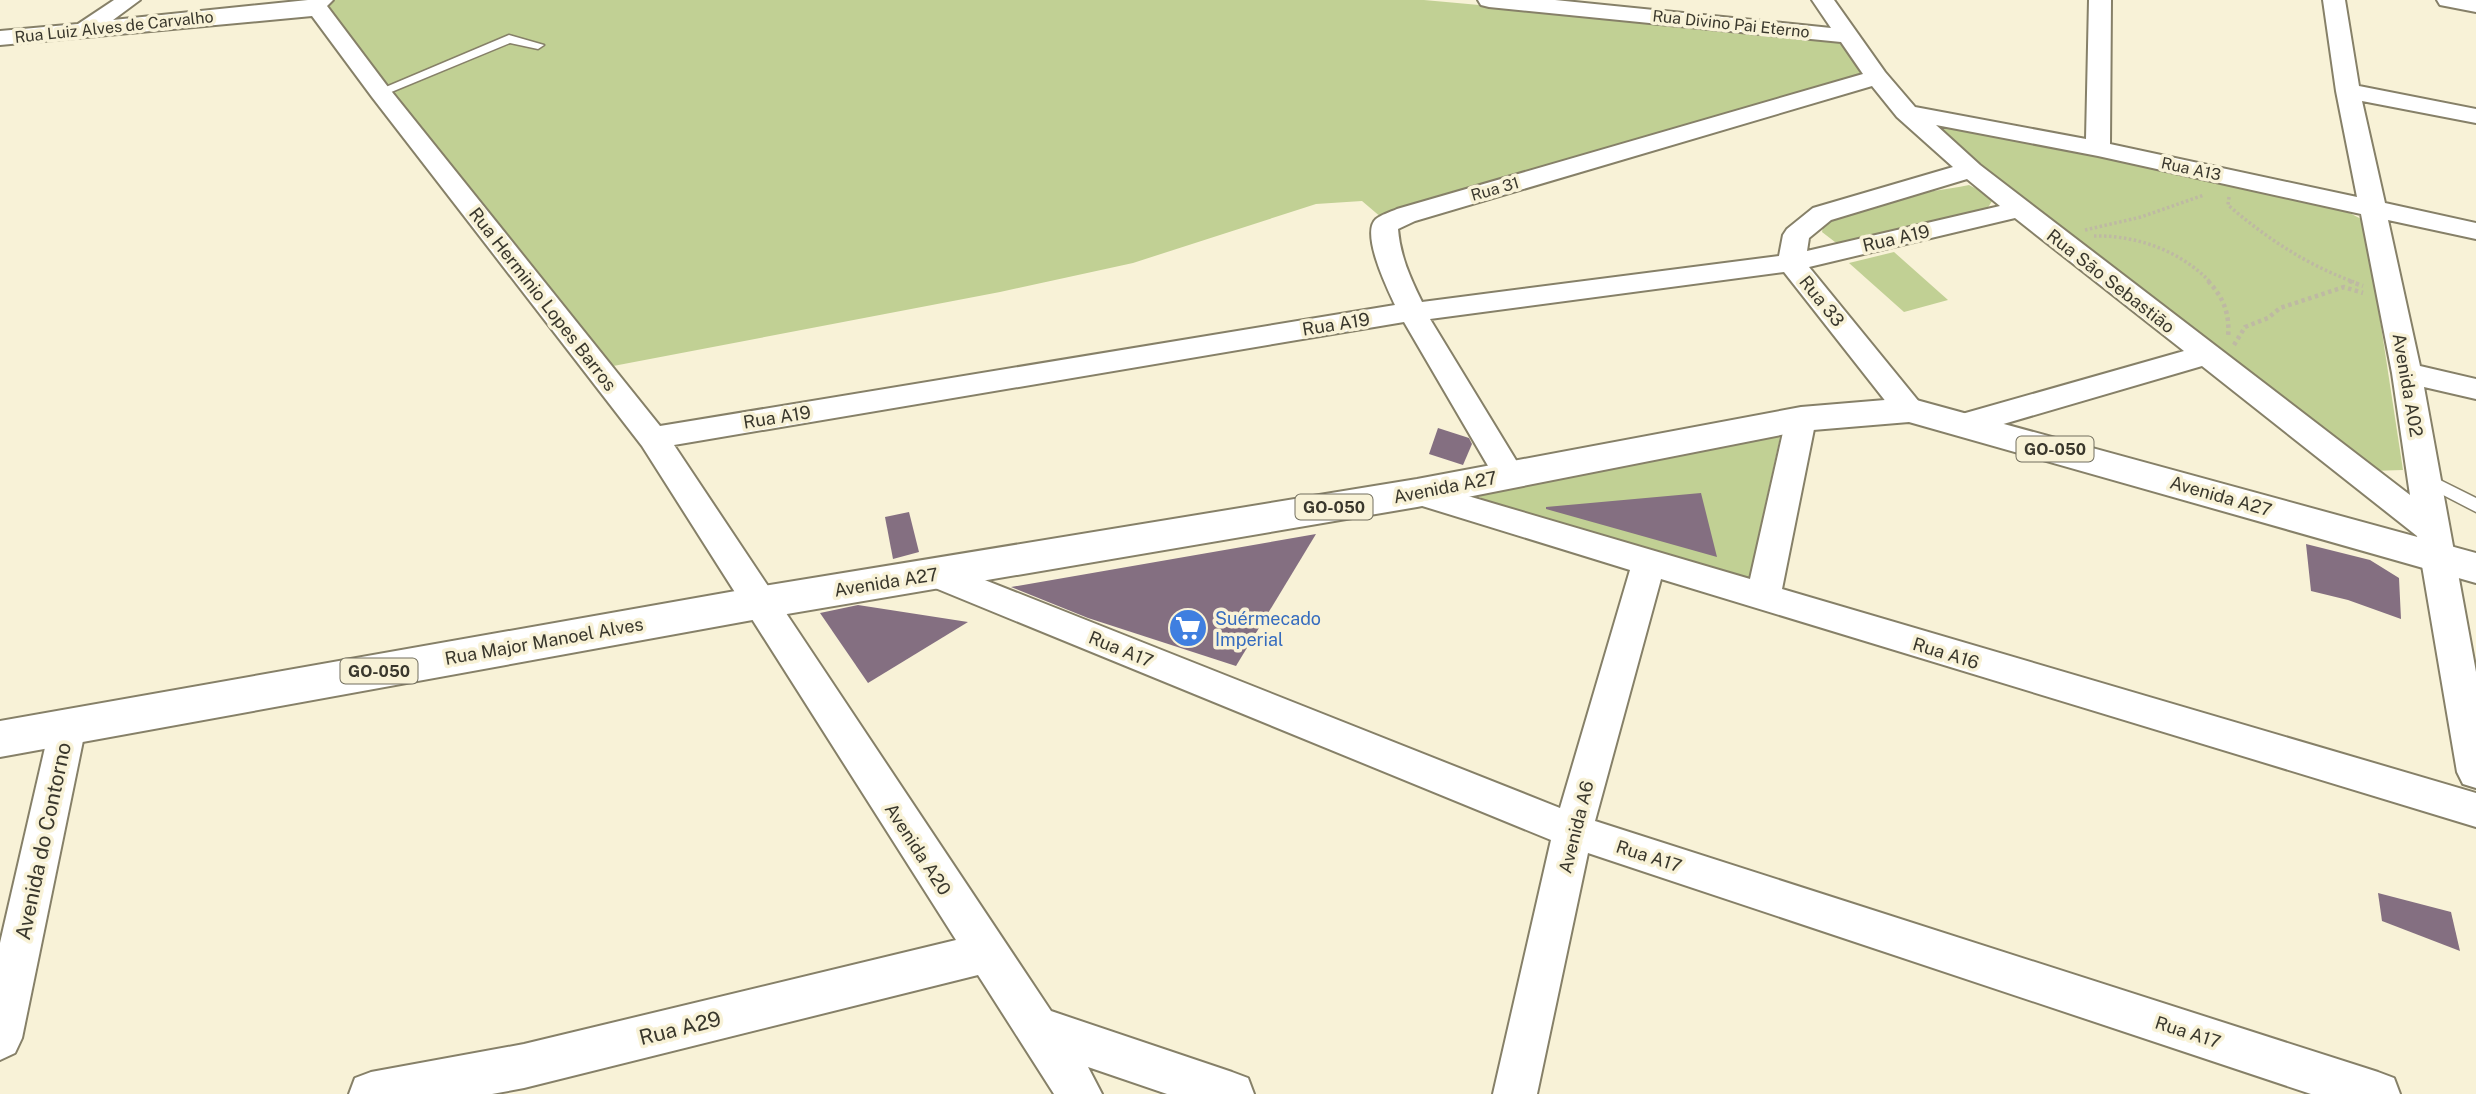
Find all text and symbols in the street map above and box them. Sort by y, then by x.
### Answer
street label: Rua Divino Pai Eterno [1652,6,1810,42]
street label: Rua Luiz Alves de Carvalho [14,7,214,47]
street label: Rua A13 [2159,153,2223,185]
street label: Rua 31 [1469,173,1521,205]
street label: Rua Herminio Lopes Barros [465,203,621,395]
street label: Rua A19 [1860,220,1932,256]
street label: Rua São Sebastião [2043,225,2179,337]
street label: Rua 33 [1795,271,1849,331]
street label: Rua A19 [1301,308,1371,340]
street label: Avenida A02 [2389,331,2427,439]
street label: Rua A19 [742,401,812,433]
road number: GO-050 [2016,436,2094,462]
street label: Avenida A27 [1391,467,1499,507]
street label: Avenida A27 [2168,471,2274,521]
road number: GO-050 [1296,494,1372,520]
street label: Avenida A27 [832,563,940,601]
supermarket icon: Suérmecado Imperial [1167,607,1209,649]
place label: Suérmecado Imperial [1215,608,1321,650]
street label: Rua Major Manoel Alves [443,613,645,669]
street label: Rua A17 [1086,627,1156,671]
street label: Rua A16 [1910,633,1982,673]
road number: GO-050 [340,658,418,684]
street label: Avenida do Contorno [10,740,76,942]
street label: Avenida A6 [1554,779,1598,875]
street label: Avenida A20 [881,799,955,899]
street label: Rua A17 [1614,836,1684,876]
street label: Rua A29 [636,1006,724,1050]
street label: Rua A17 [2153,1012,2223,1052]

